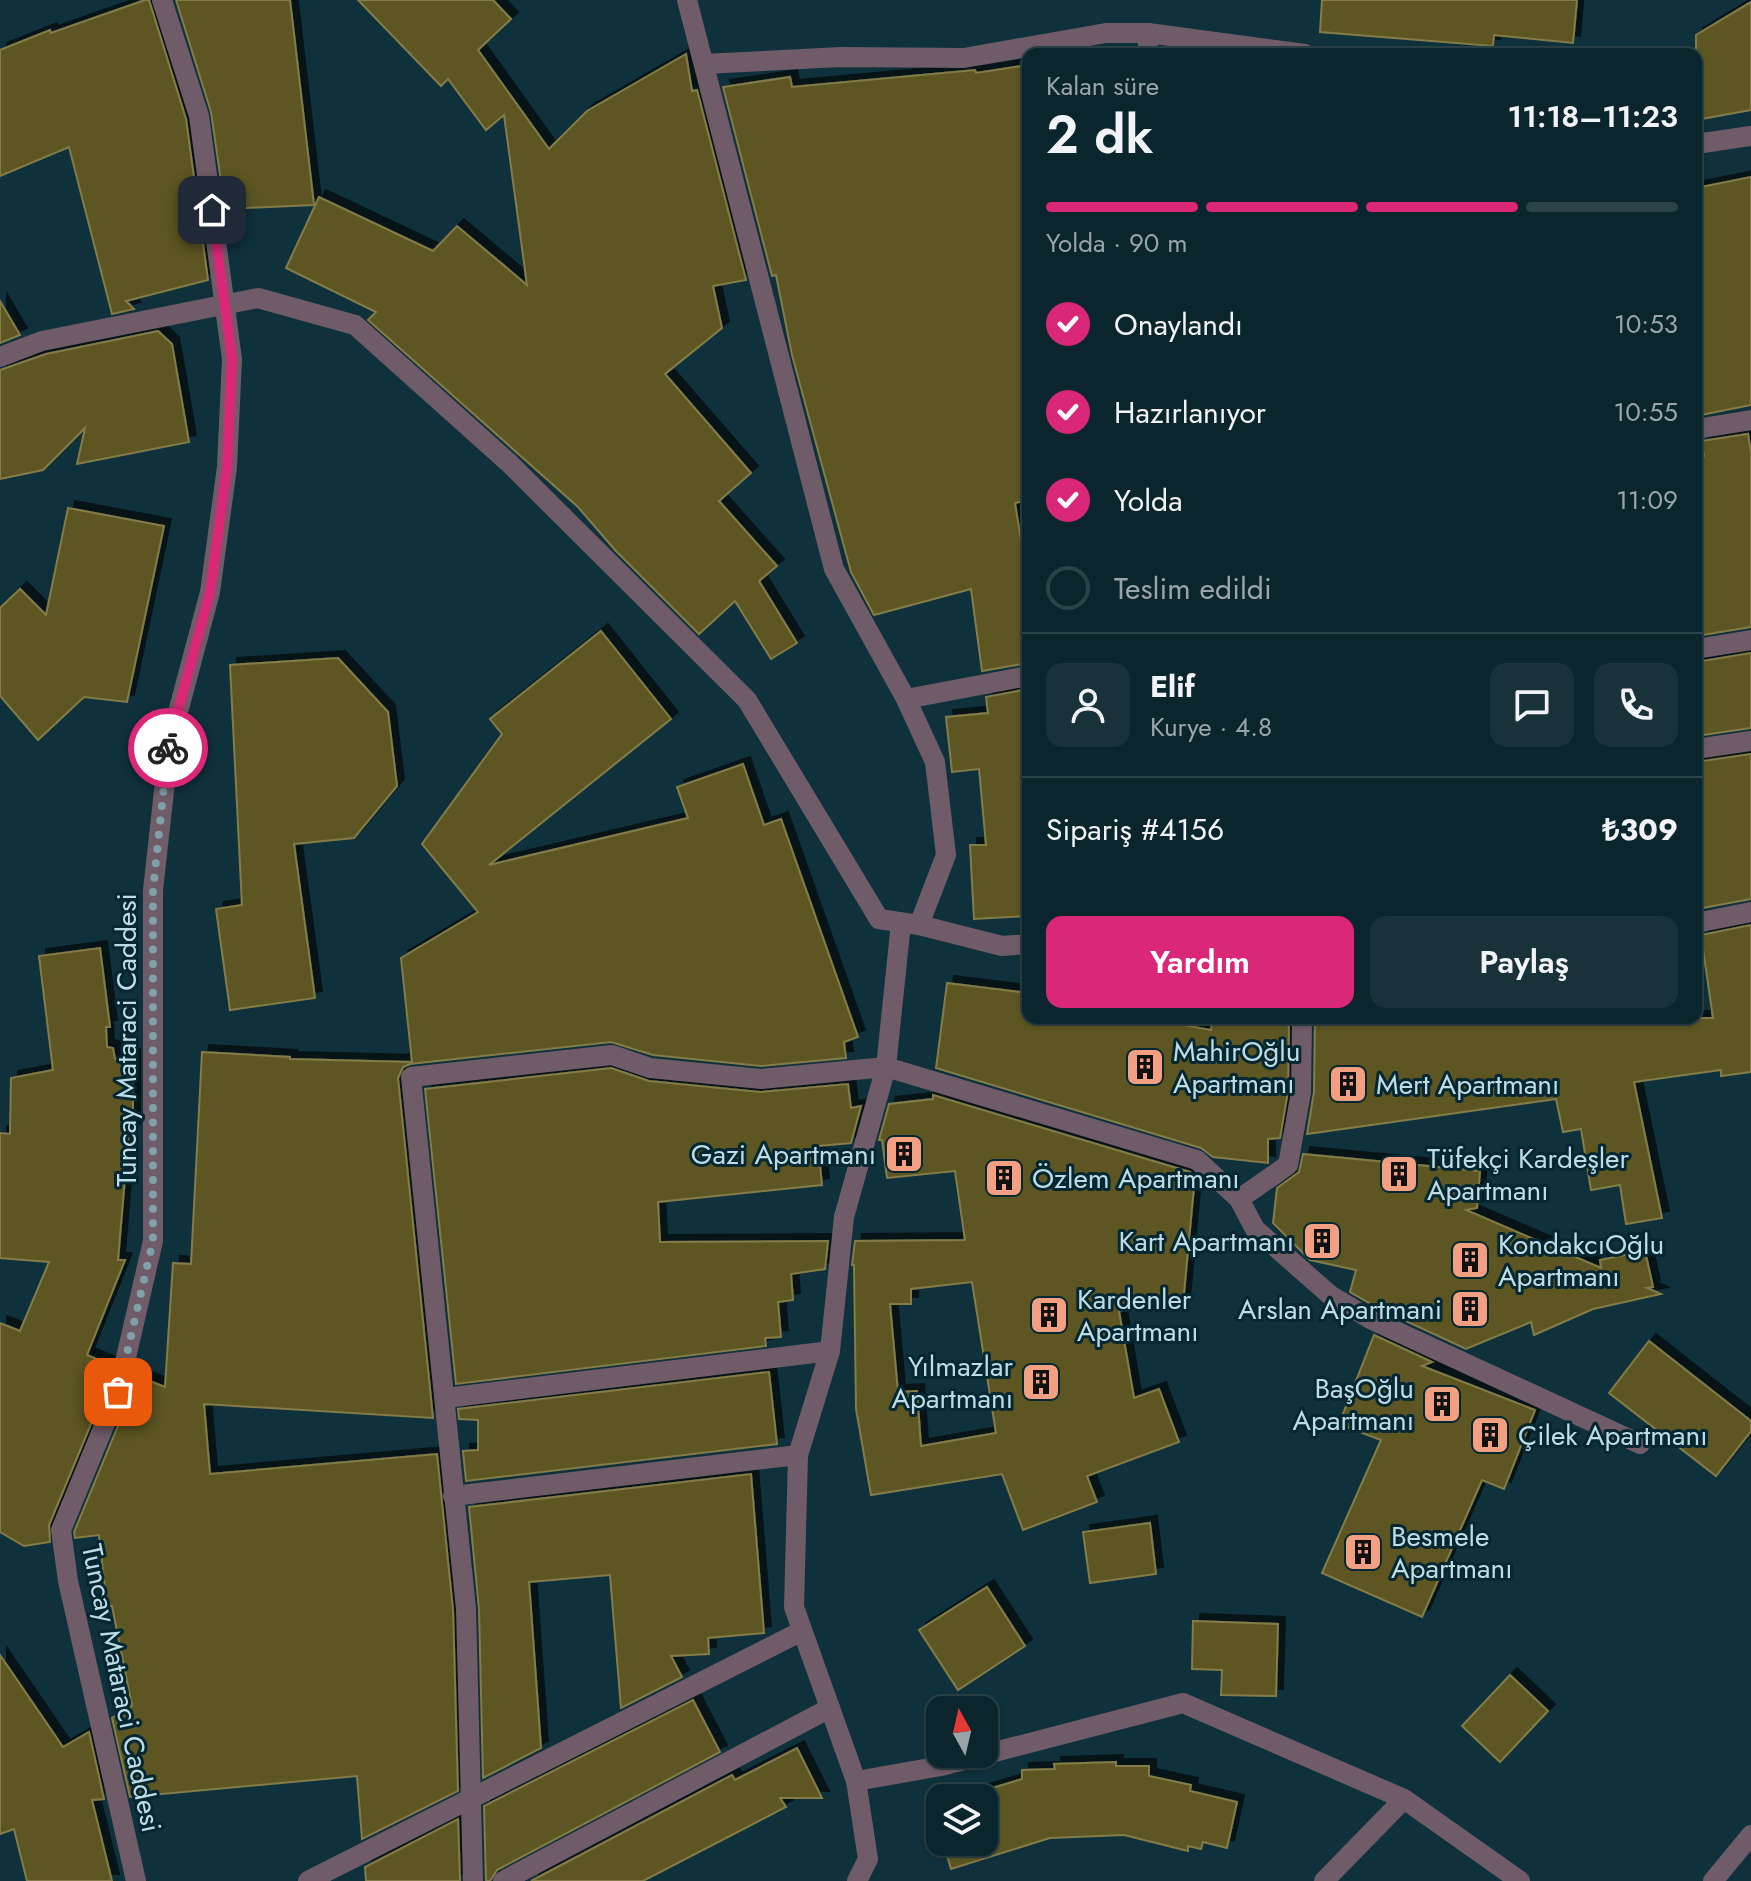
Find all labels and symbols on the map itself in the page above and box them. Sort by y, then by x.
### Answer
pin [178,176,246,244]
courier [128,708,208,788]
street label: Tuncay Mataraci Caddesi [106,893,147,1187]
place label: MahirOğlu Apartmanı [1173,1031,1300,1104]
building icon: MahirOğlu Apartmanı [1124,1046,1166,1088]
building icon: Mert Apartmanı [1327,1063,1369,1105]
place label: Mert Apartmanı [1376,1064,1559,1105]
building icon: Gazi Apartmanı [883,1133,925,1175]
place label: Gazi Apartmanı [691,1134,876,1175]
place label: Tüfekçi Kardeşler Apartmanı [1427,1138,1630,1211]
building icon: Tüfekçi Kardeşler Apartmanı [1378,1153,1420,1195]
building icon: Özlem Apartmanı [983,1157,1025,1199]
place label: Özlem Apartmanı [1032,1158,1240,1199]
building icon: Kart Apartmanı [1301,1220,1343,1262]
place label: Kart Apartmanı [1118,1221,1294,1262]
place label: KondakcıOğlu Apartmanı [1498,1224,1664,1297]
building icon: KondakcıOğlu Apartmanı [1449,1239,1491,1281]
place label: Kardenler Apartmanı [1077,1279,1199,1352]
building icon: Arslan Apartmani [1449,1288,1491,1330]
place label: Arslan Apartmani [1238,1289,1442,1330]
building icon: Kardenler Apartmanı [1028,1294,1070,1336]
place label: Yılmazlar Apartmanı [891,1346,1013,1419]
pin [84,1358,152,1426]
building icon: Yılmazlar Apartmanı [1020,1361,1062,1403]
place label: BaşOğlu Apartmanı [1292,1368,1414,1441]
building icon: BaşOğlu Apartmanı [1421,1383,1463,1425]
building icon: Çilek Apartmanı [1469,1414,1511,1456]
place label: Çilek Apartmanı [1518,1415,1708,1456]
place label: Besmele Apartmanı [1391,1516,1513,1589]
building icon: Besmele Apartmanı [1342,1531,1384,1573]
street label: Tuncay Mataraci Caddesi [71,1540,172,1836]
north arrow [926,1696,998,1768]

